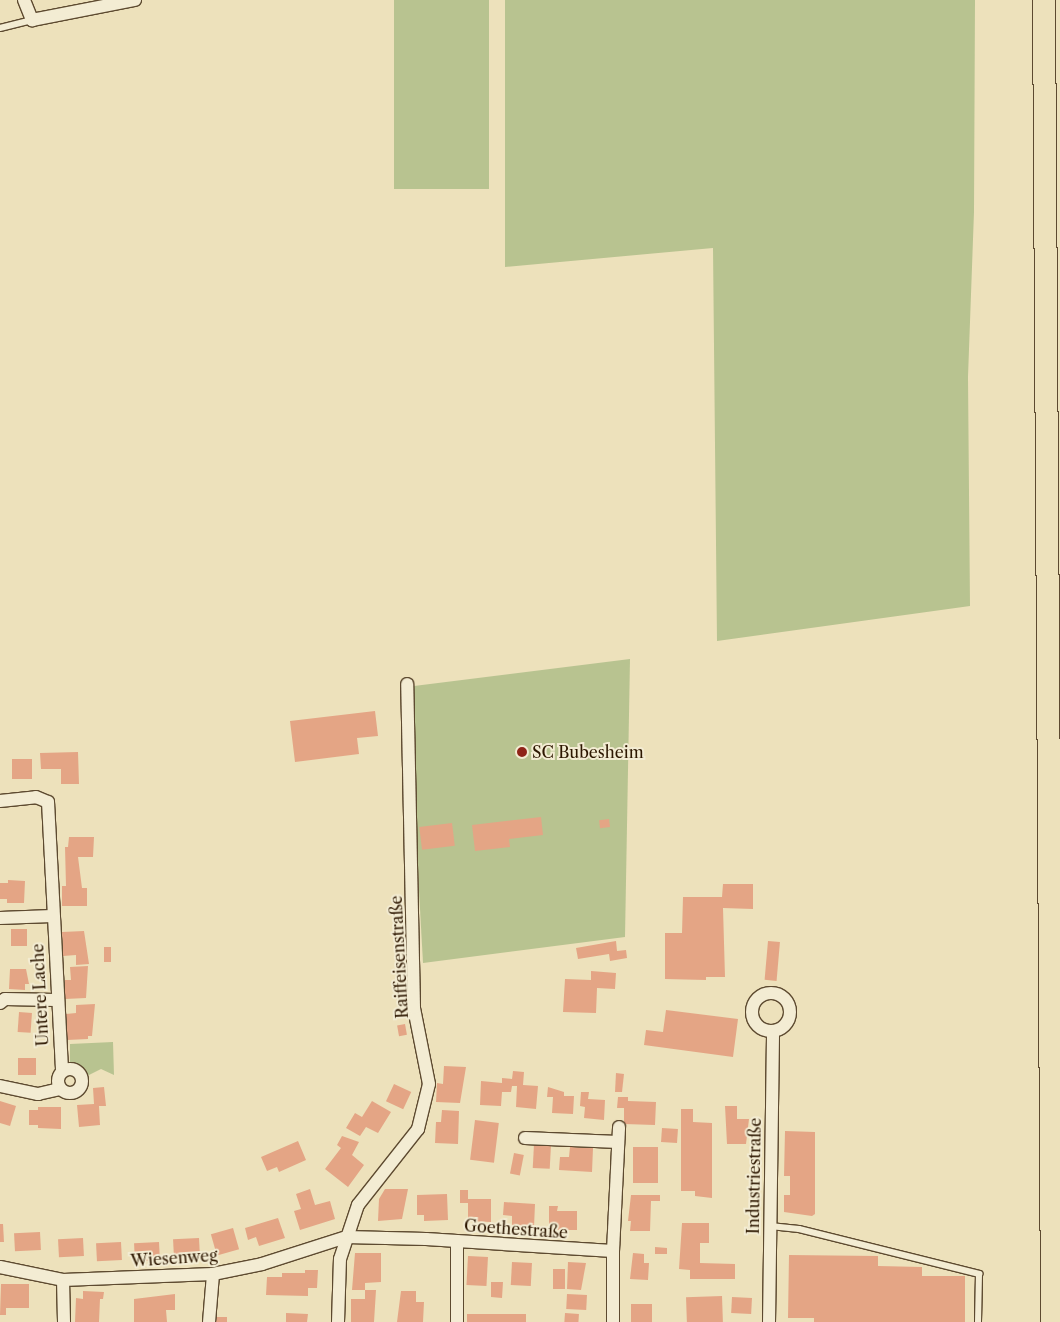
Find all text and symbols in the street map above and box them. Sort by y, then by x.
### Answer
place label: SC Bubesheim [532,742,644,762]
marker: SC Bubesheim [516,746,528,758]
street label: Raiffeisenstraße [386,895,412,1019]
street label: Untere Lache [28,943,52,1047]
street label: Industriestraße [743,1118,765,1234]
street label: Goethestraße [463,1216,569,1242]
street label: Wiesenweg [130,1245,218,1271]

